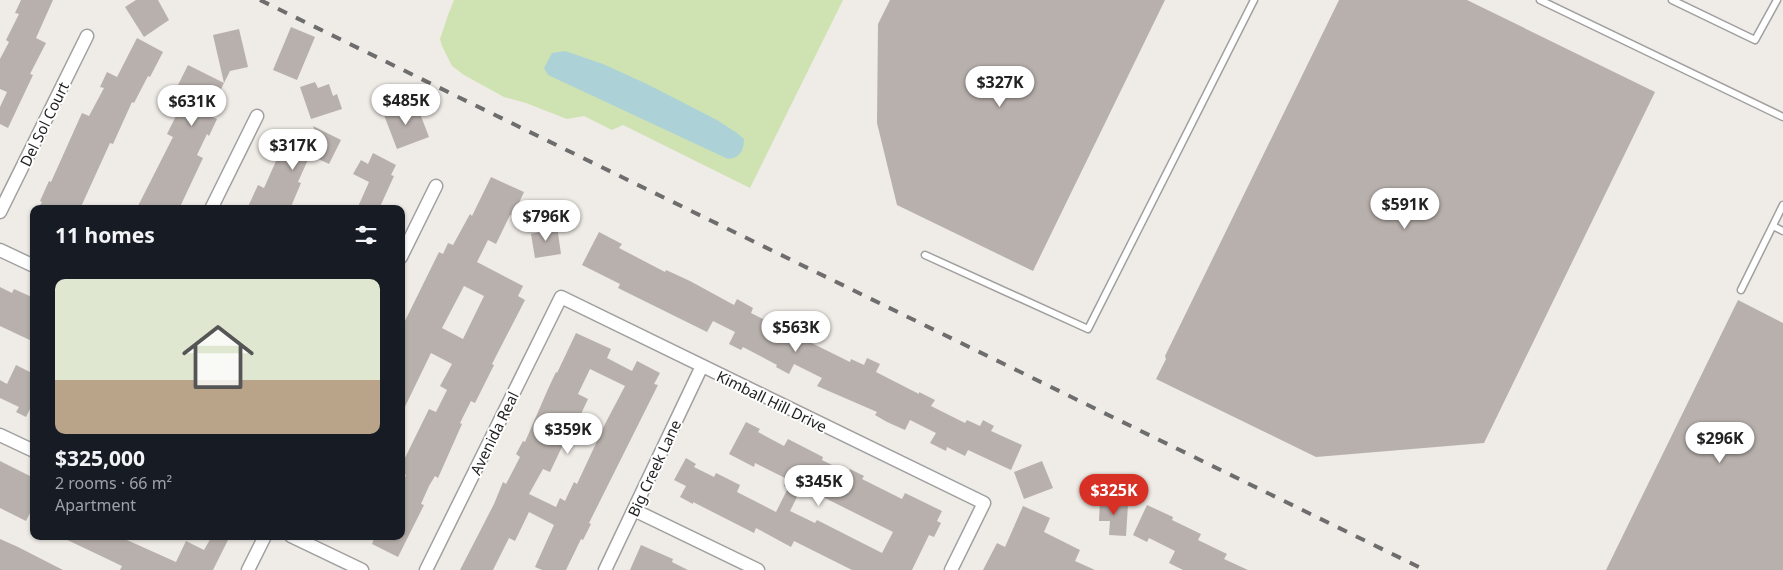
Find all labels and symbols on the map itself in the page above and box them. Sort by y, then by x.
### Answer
pin: $327K [965,66,1035,108]
street label: Del Sol Court [15,78,73,170]
pin: $631K [157,84,227,127]
pin: $485K [371,84,441,126]
pin: $317K [258,128,328,171]
pin: $591K [1370,188,1440,230]
pin: $796K [511,200,581,242]
pin: $563K [761,310,831,353]
street label: Kimball Hill Drive [714,366,830,436]
street label: Avenida Real [465,388,523,478]
pin: $359K [533,412,603,455]
street label: Big Creek Lane [623,416,685,520]
pin: $296K [1685,422,1755,464]
pin: $345K [784,464,854,507]
pin: $325K [1079,474,1149,516]

